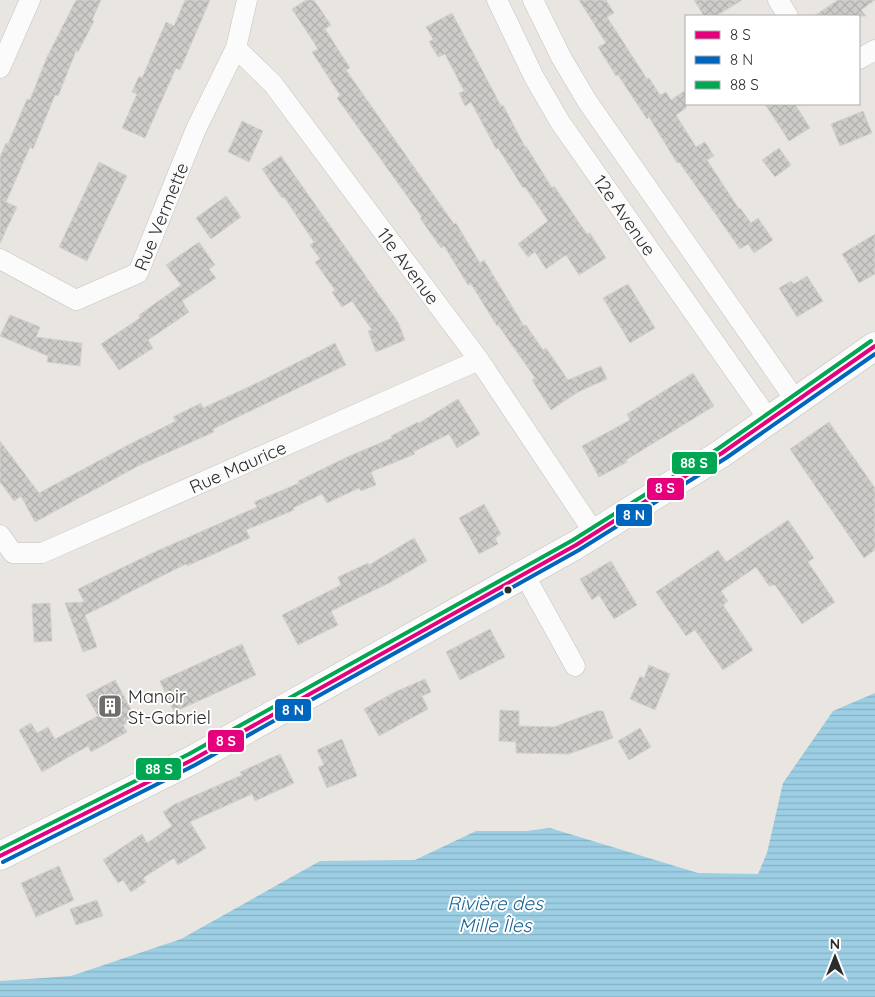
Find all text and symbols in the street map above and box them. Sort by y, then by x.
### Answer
legend [685,15,860,105]
text: 8 S [730,25,751,44]
text: 8 N [730,50,753,69]
text: 88 S [730,75,759,94]
street label: Rue Vermette [129,159,193,274]
street label: 12e Avenue [589,170,661,260]
street label: 11e Avenue [373,223,445,309]
street label: Rue Maurice [186,435,290,498]
line badge: 88 S [671,451,718,475]
text: 88 S [680,454,708,472]
line badge: 8 S [646,477,685,501]
text: 8 S [655,479,675,497]
line badge: 8 N [615,503,653,527]
text: 8 N [623,506,645,524]
unlabelled marker [503,585,513,595]
place label: Manoir St-Gabriel [128,685,211,729]
building icon: Manoir St-Gabriel [97,693,123,719]
line badge: 8 N [274,698,312,722]
text: 8 N [282,701,304,719]
line badge: 8 S [207,729,245,753]
text: 8 S [216,732,236,750]
line badge: 88 S [135,757,182,781]
text: 88 S [145,760,173,778]
water label: Rivière des Mille Îles [447,891,544,937]
north arrow [810,932,860,982]
text: N [830,935,840,953]

